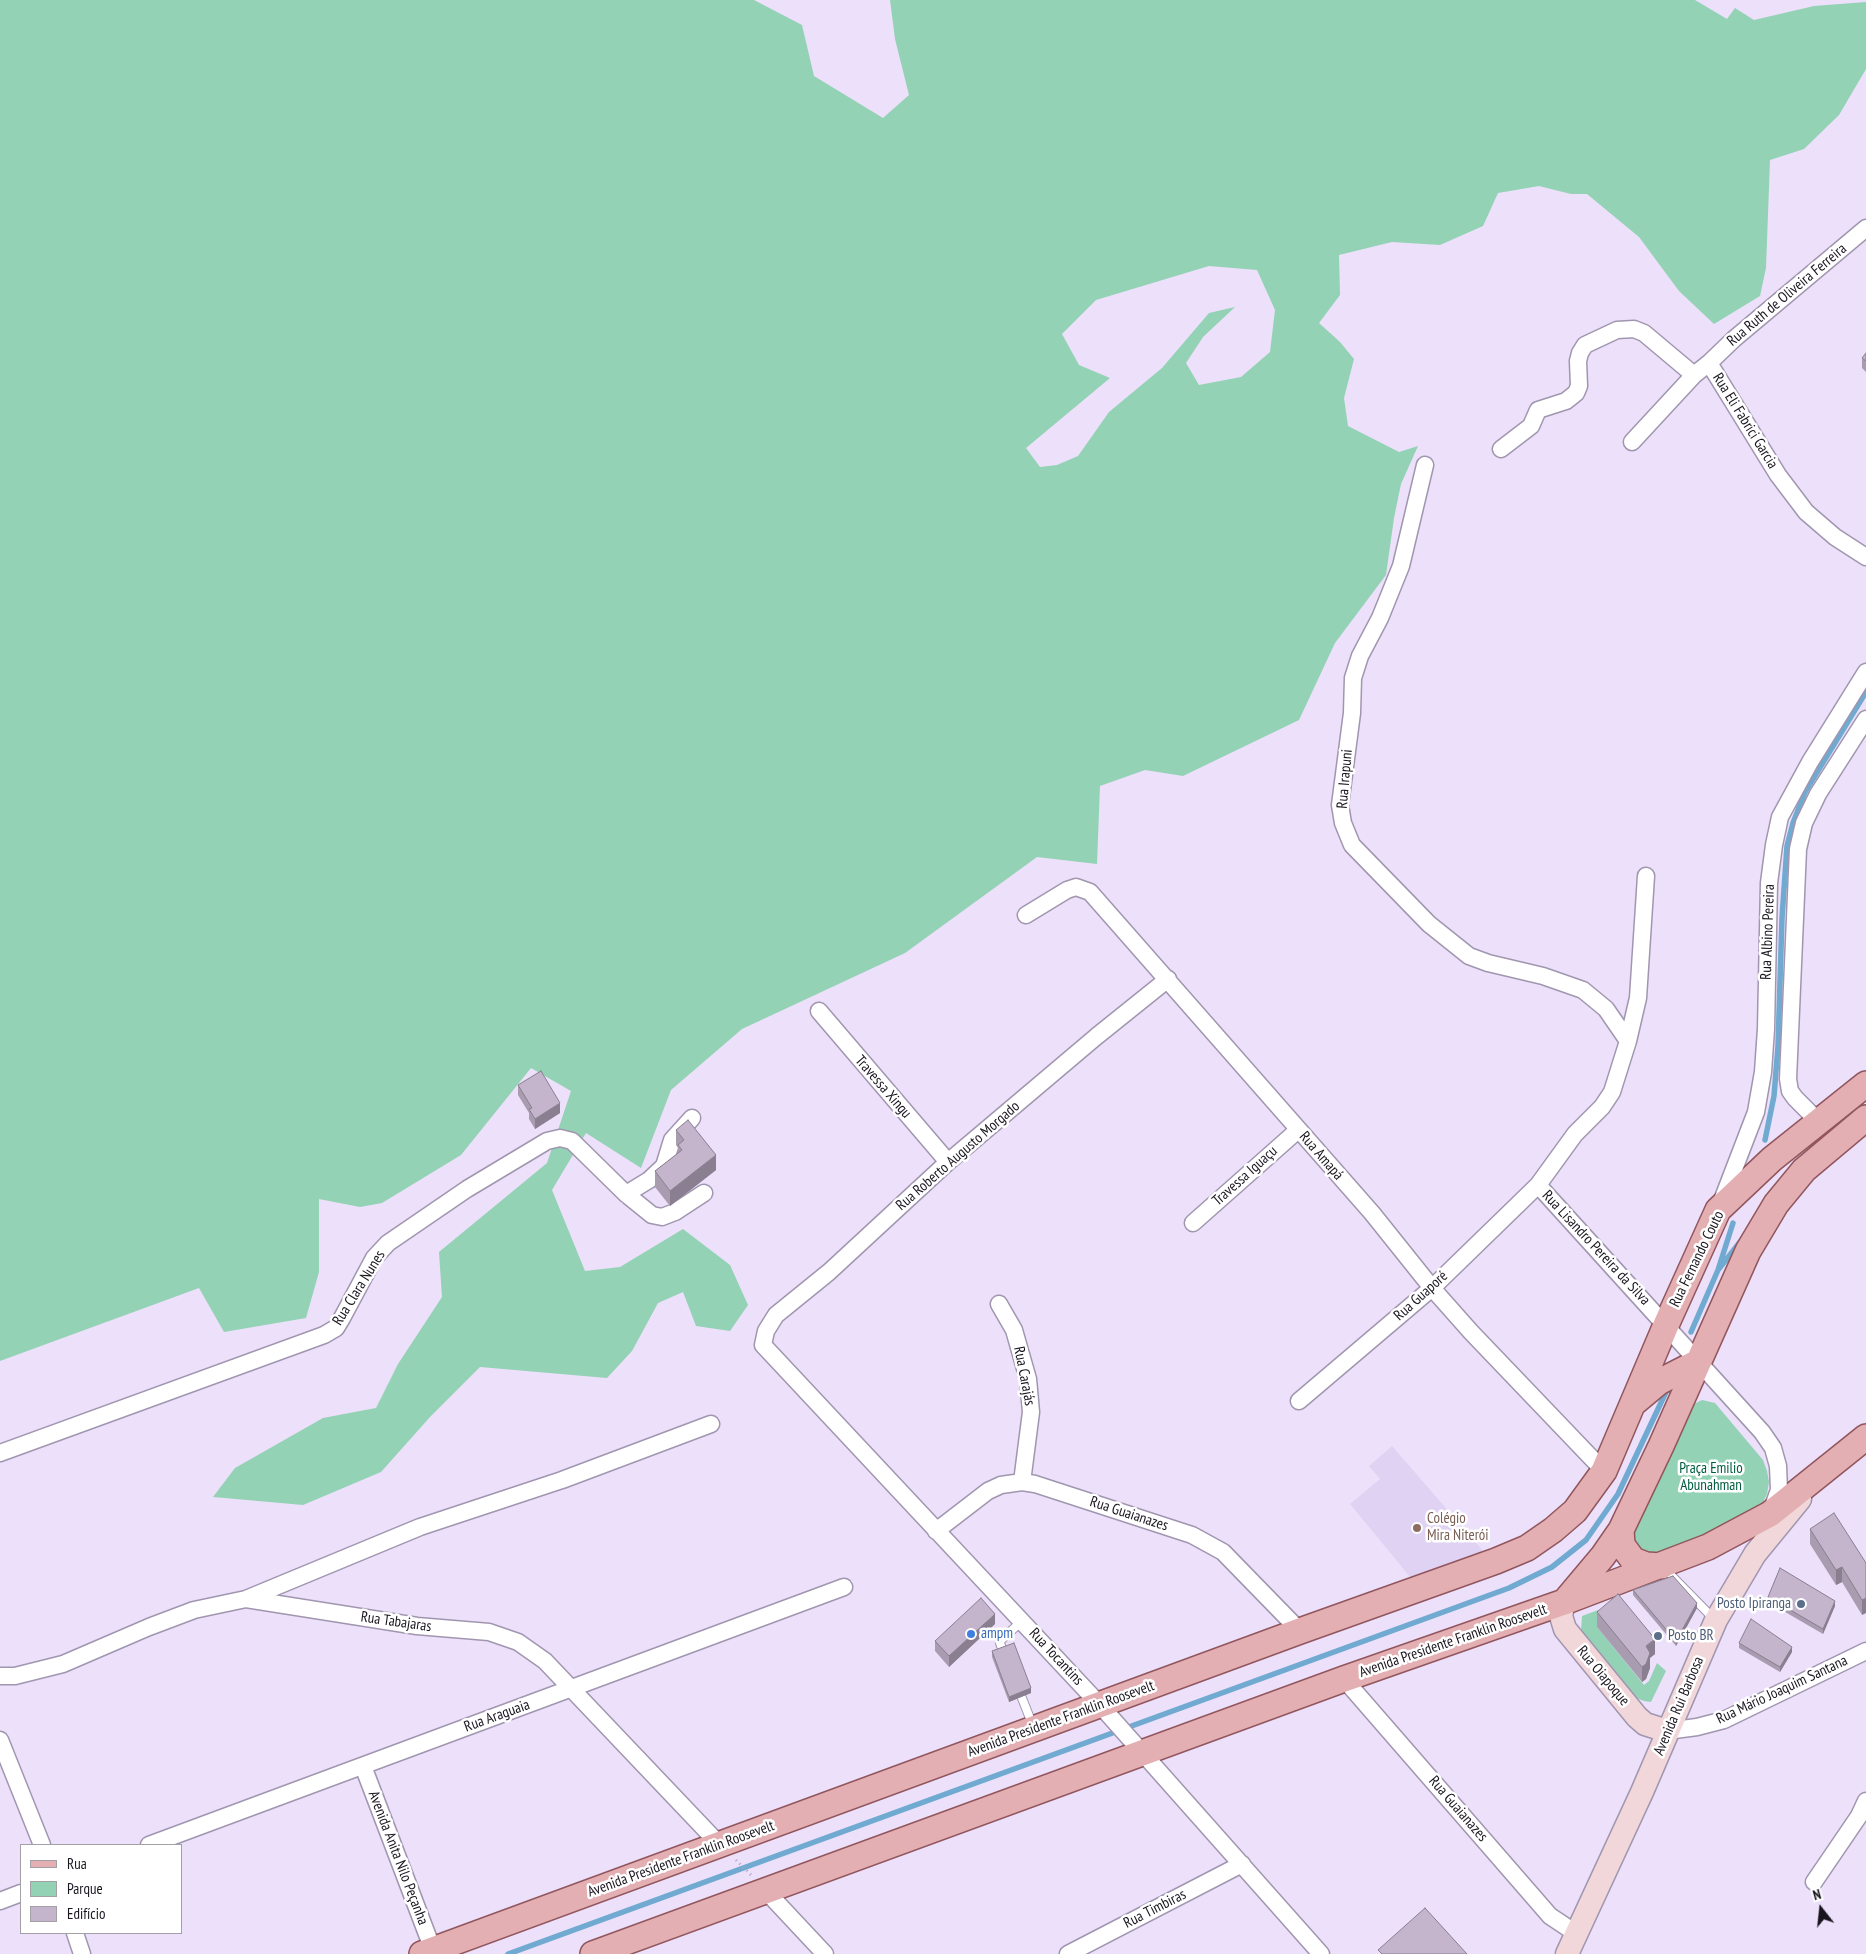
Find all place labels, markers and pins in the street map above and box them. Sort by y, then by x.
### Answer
place label: Colégio Mira Niterói [1427,1510,1488,1545]
marker: Colégio Mira Niterói [1411,1522,1423,1534]
place label: Posto Ipiranga [1717,1595,1791,1613]
marker: Posto Ipiranga [1795,1598,1807,1610]
place label: ampm [981,1625,1013,1643]
place label: Posto BR [1668,1627,1714,1645]
marker: ampm [965,1628,977,1640]
marker: Posto BR [1652,1630,1664,1642]

